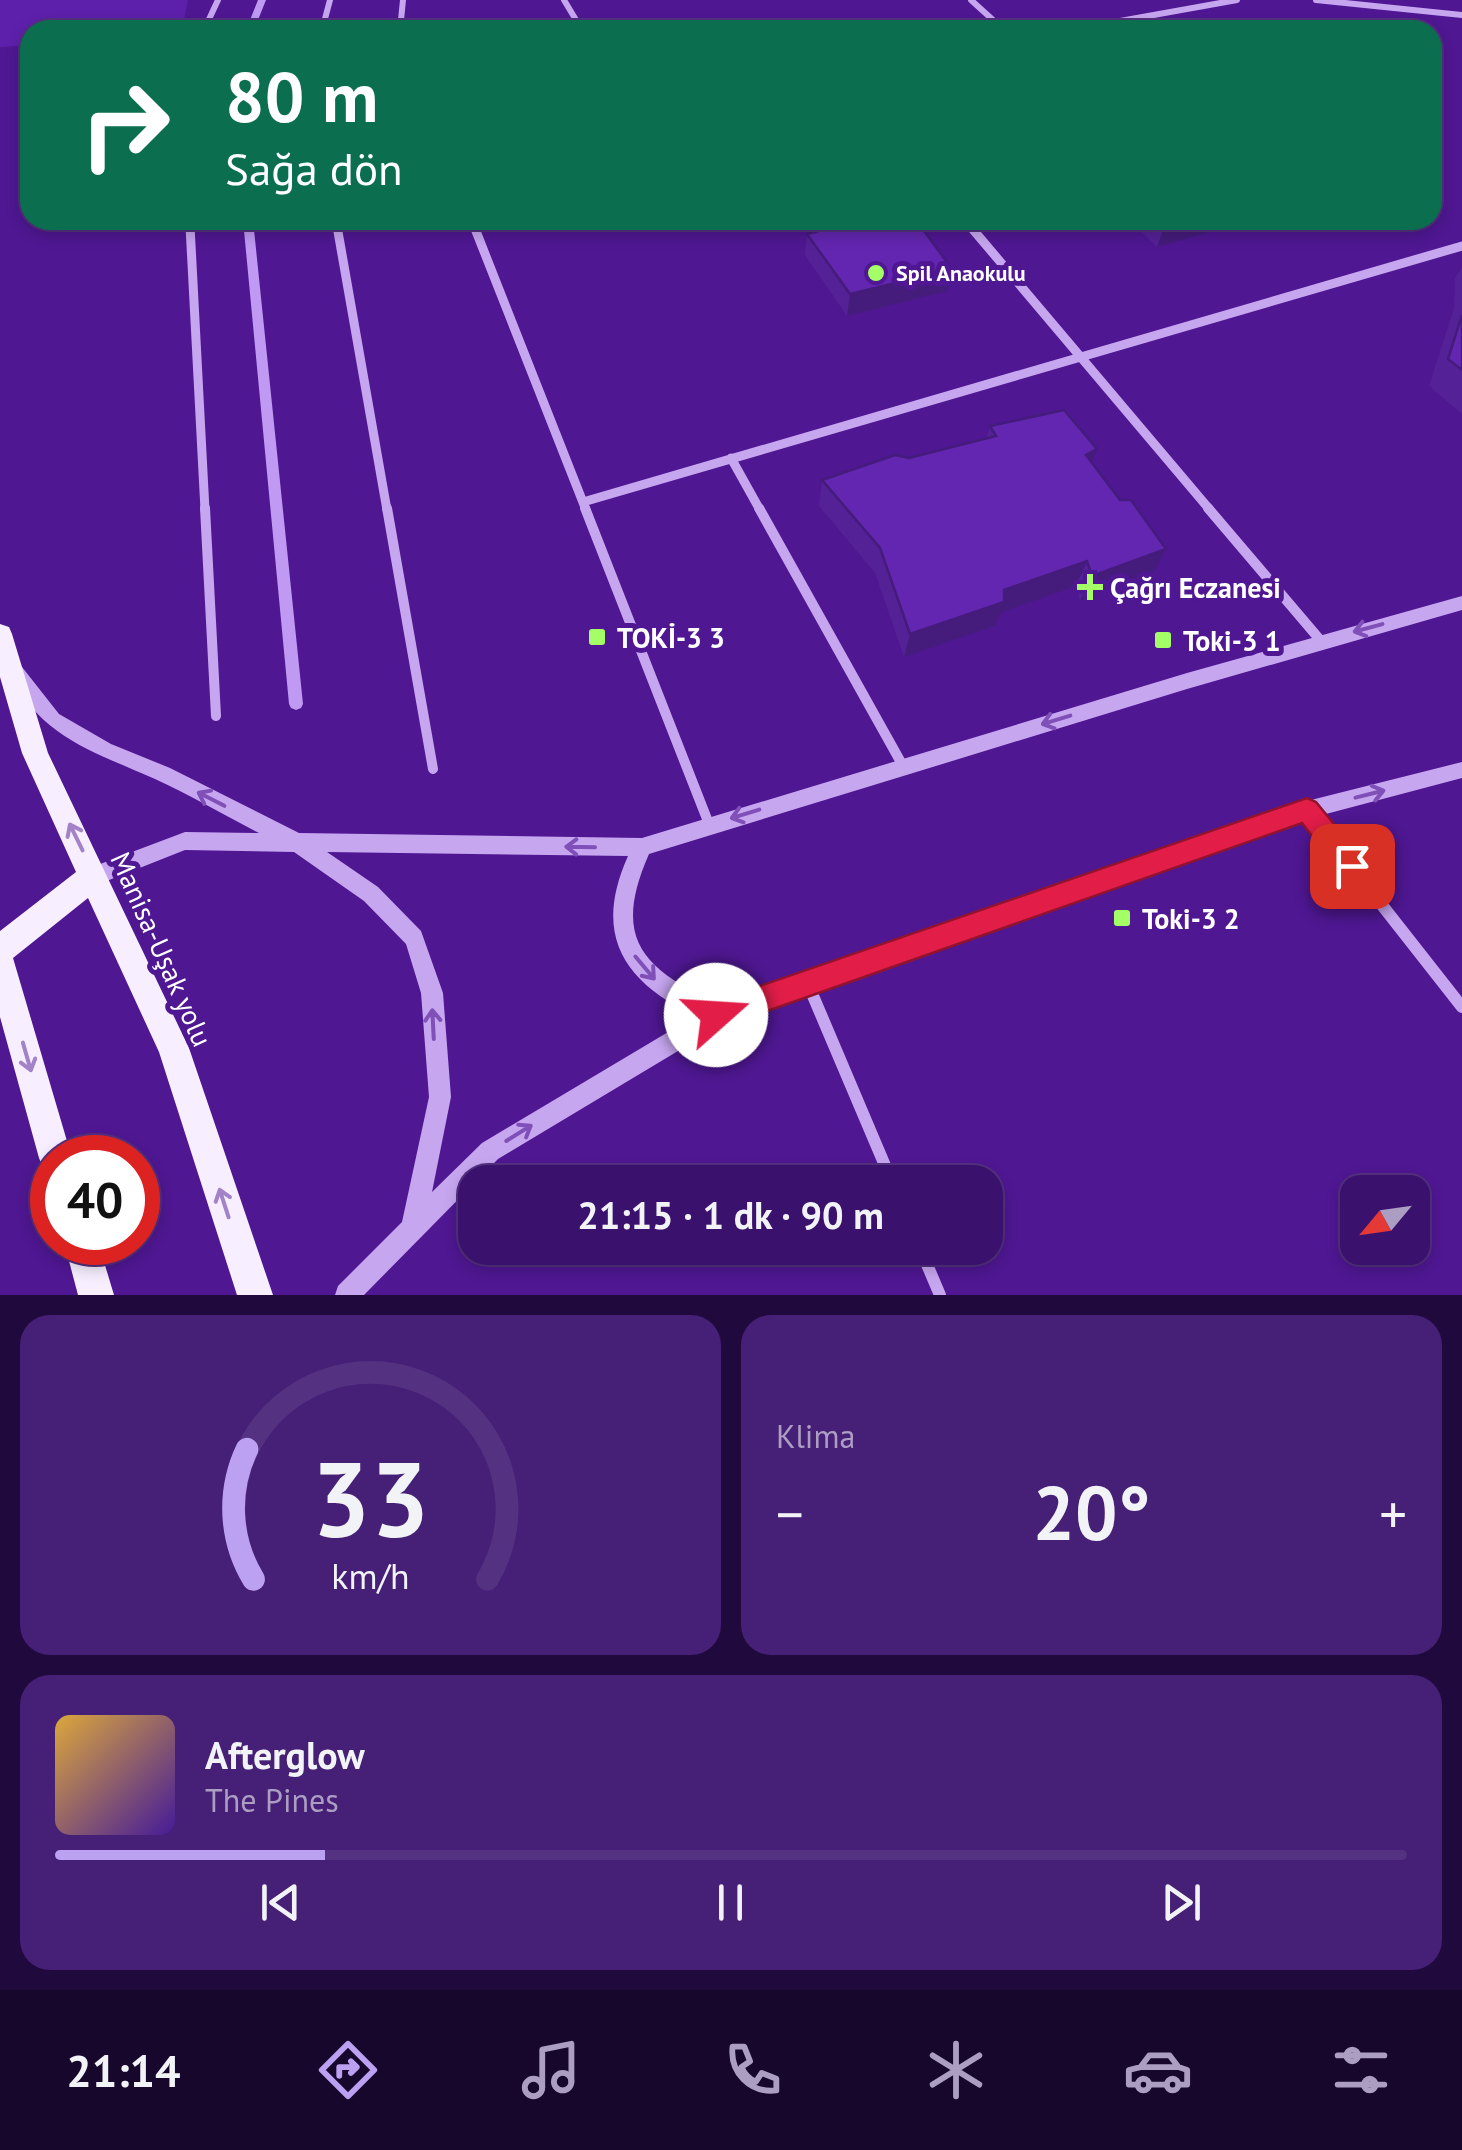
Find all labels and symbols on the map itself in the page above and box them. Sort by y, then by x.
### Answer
place label: Spil Anaokulu [896,259,1026,287]
marker: Spil Anaokulu [865,262,887,284]
place label: Çağrı Eczanesi [1110,569,1281,606]
marker: Çağrı Eczanesi [1079,576,1101,598]
place label: TOKİ-3 3 [617,619,725,656]
one-way arrow [1353,620,1384,639]
place label: Toki-3 1 [1183,622,1281,659]
marker: TOKİ-3 3 [586,626,608,648]
marker: Toki-3 1 [1152,629,1174,651]
one-way arrow [1041,712,1072,730]
one-way arrow [1354,783,1385,802]
one-way arrow [196,788,226,807]
one-way arrow [730,806,761,824]
one-way arrow [65,823,84,853]
pin [1310,824,1395,909]
one-way arrow [564,837,596,856]
street label: Manisa-Uşak yolu [103,846,221,1052]
place label: Toki-3 2 [1142,900,1240,937]
marker: Toki-3 2 [1111,907,1133,929]
one-way arrow [634,954,656,980]
position arrow [664,963,768,1067]
one-way arrow [423,1009,442,1041]
one-way arrow [19,1041,37,1072]
one-way arrow [504,1122,533,1143]
speed limit sign: 40 [30,1135,160,1265]
north arrow [1340,1175,1430,1265]
one-way arrow [214,1187,232,1219]

